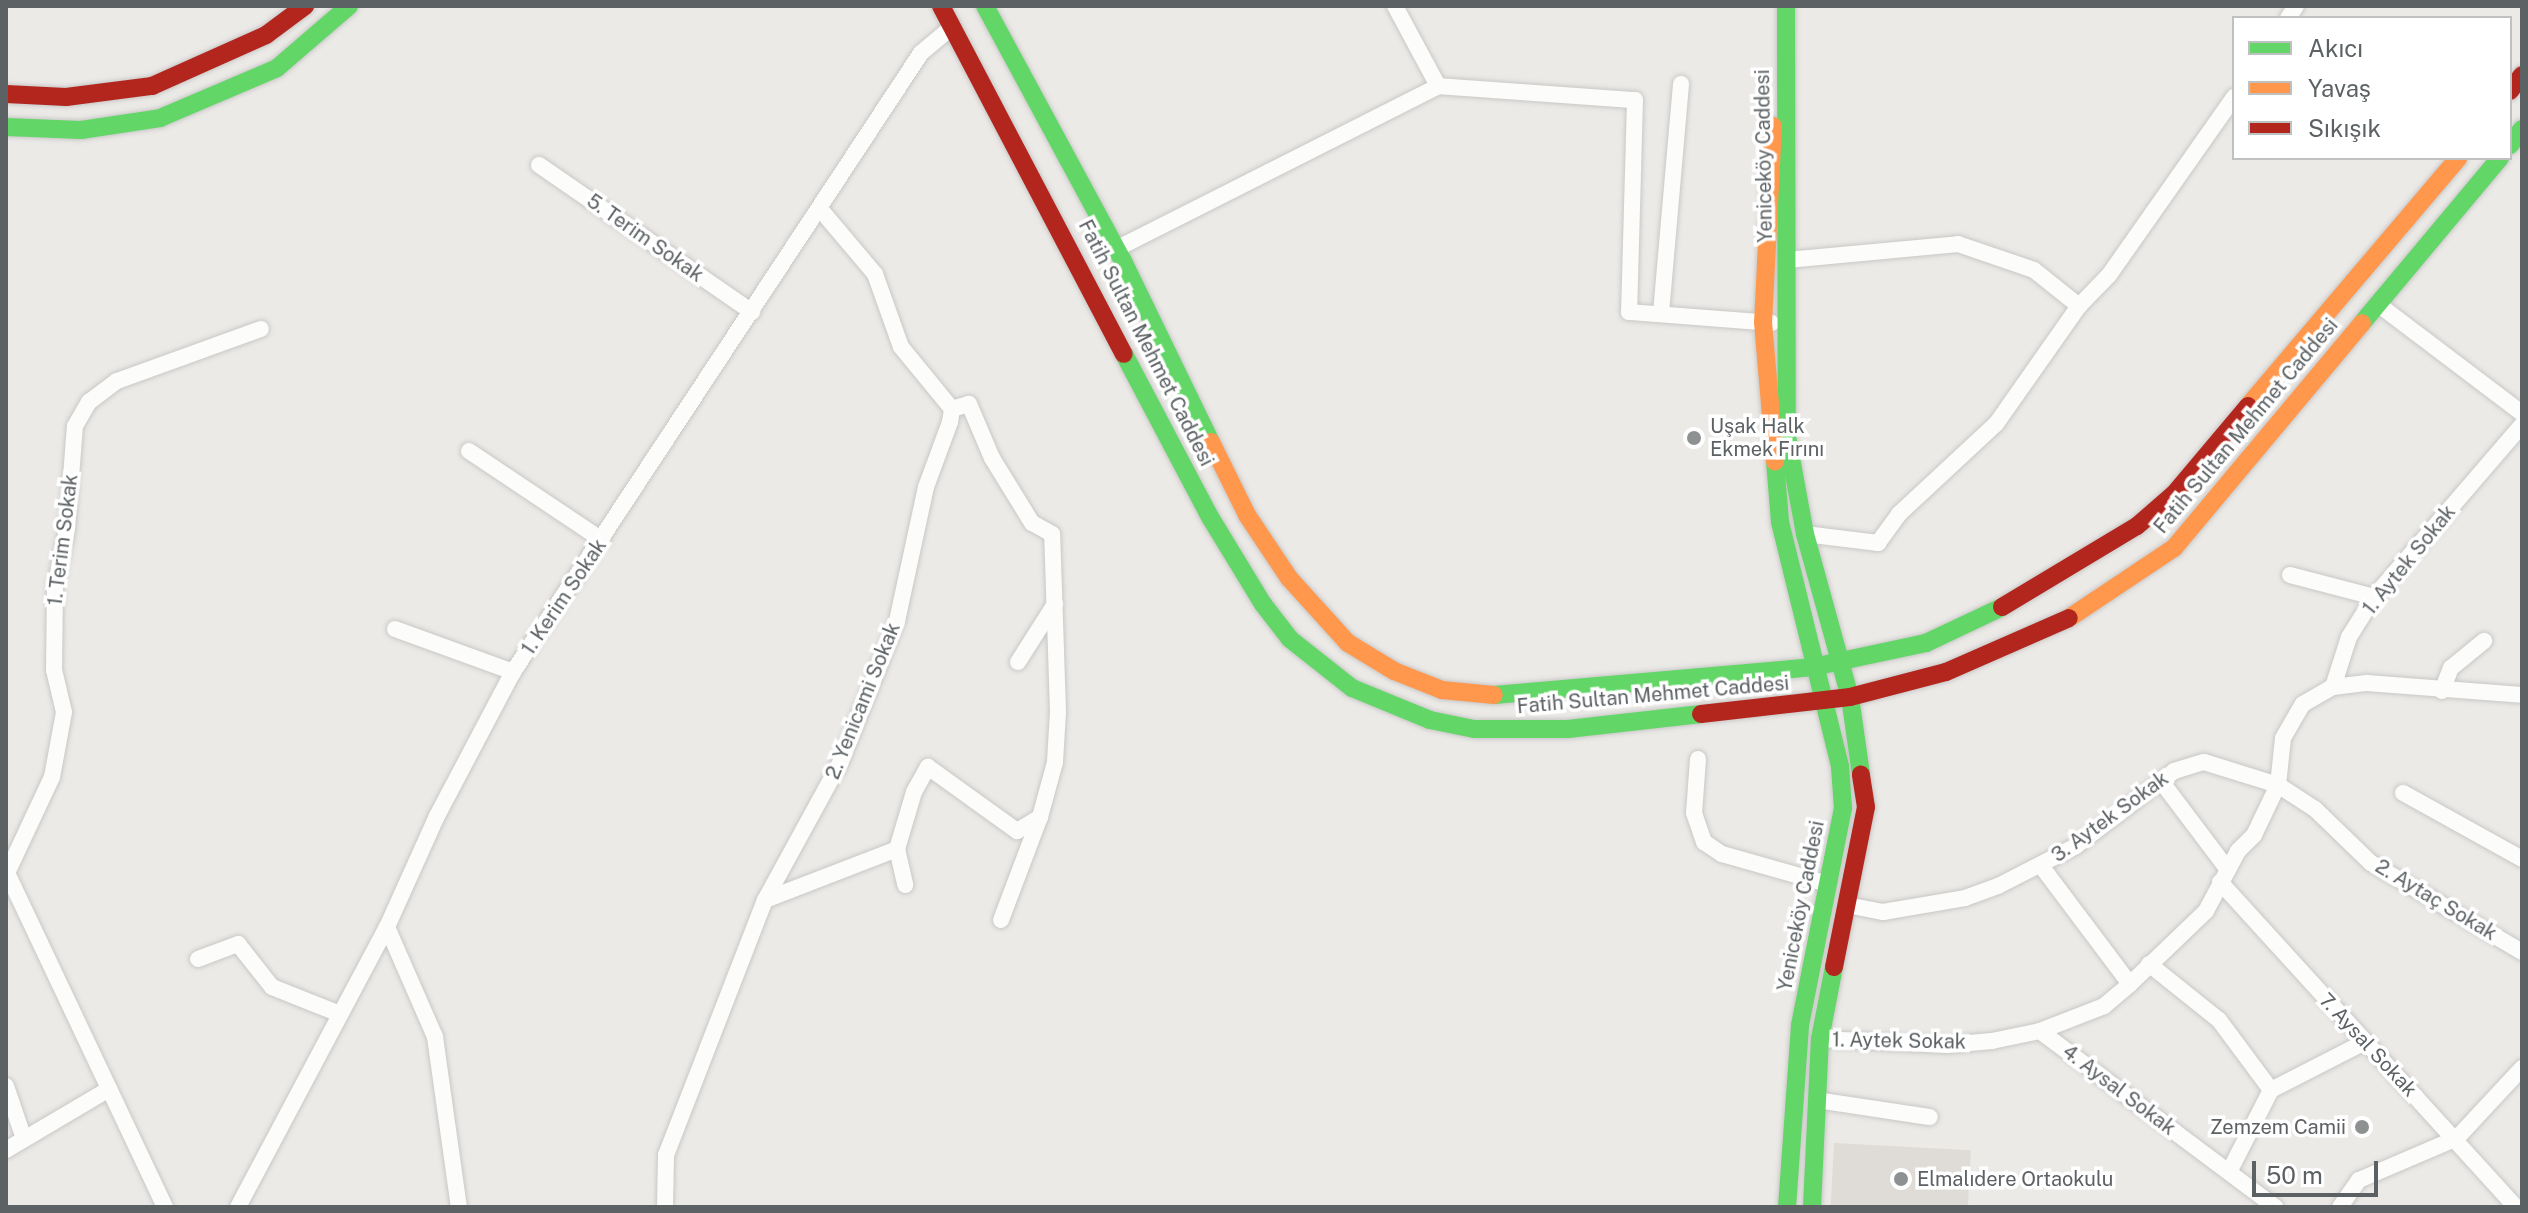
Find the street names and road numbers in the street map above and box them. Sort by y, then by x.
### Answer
street label: Yeniceköy Caddesi [1750,69,1778,243]
street label: 5. Terim Sokak [582,189,708,287]
street label: Fatih Sultan Mehmet Caddesi [1073,216,1219,470]
street label: Fatih Sultan Mehmet Caddesi [2149,314,2343,538]
street label: 1. Terim Sokak [43,473,83,607]
street label: 1. Aytek Sokak [2357,500,2461,620]
street label: 1. Kerim Sokak [516,534,612,660]
street label: 2. Yenicami Sokak [821,619,905,783]
street label: Fatih Sultan Mehmet Caddesi [1516,671,1790,719]
street label: 3. Aytek Sokak [2047,767,2173,867]
street label: Yeniceköy Caddesi [1773,819,1829,993]
street label: 2. Aytaç Sokak [2371,854,2501,946]
street label: 7. Aysal Sokak [2314,988,2422,1102]
street label: 1. Aytek Sokak [1832,1028,1966,1054]
street label: 4. Aysal Sokak [2058,1040,2180,1140]

